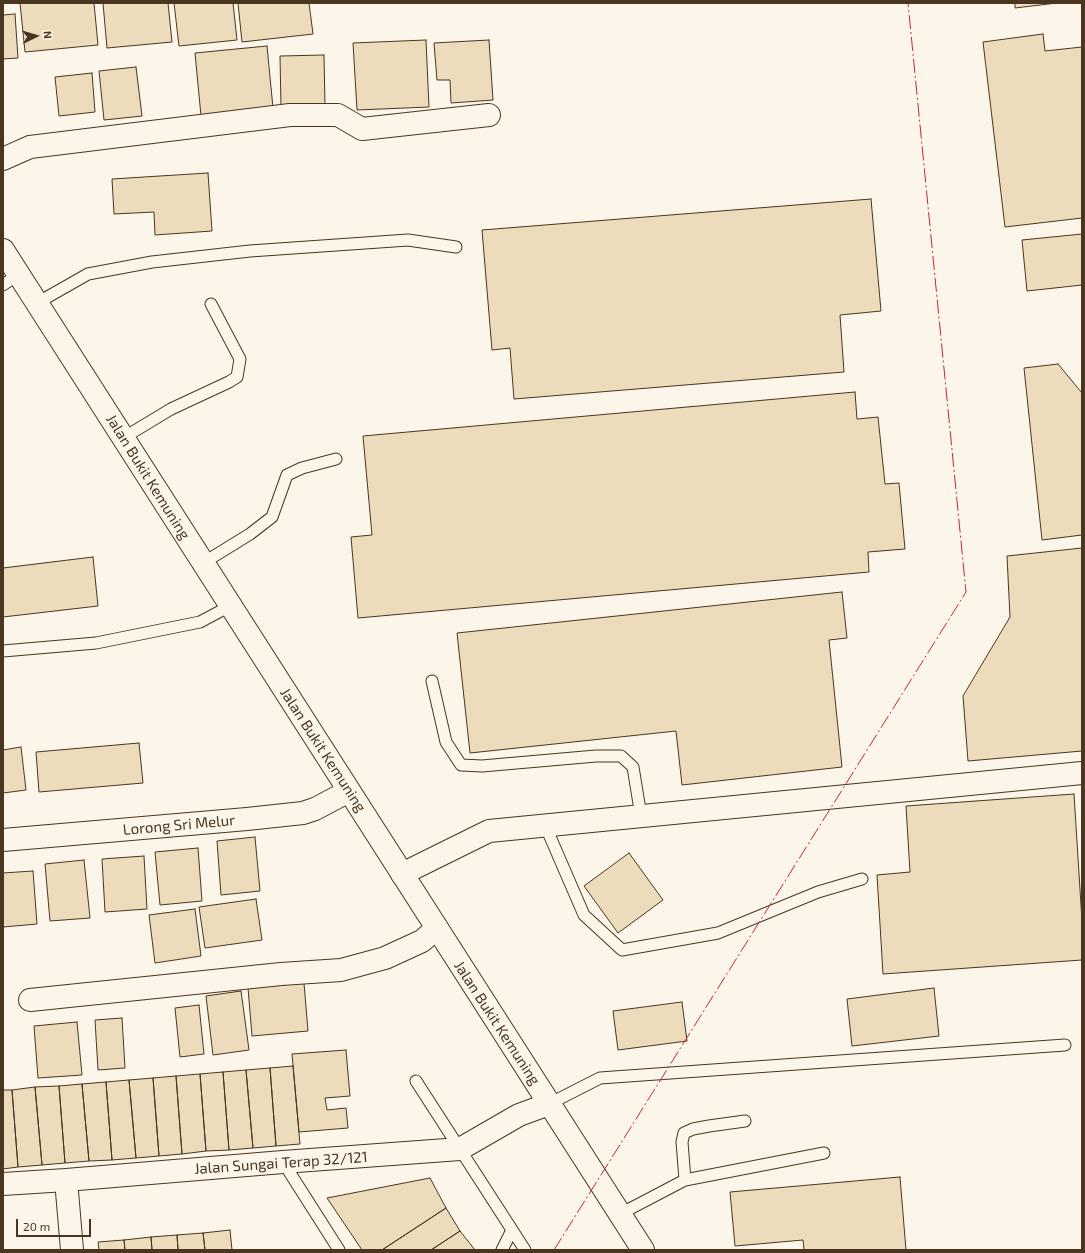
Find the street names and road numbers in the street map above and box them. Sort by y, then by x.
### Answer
street label: Jalan Bukit Kemuning [102,411,194,543]
street label: Jalan Bukit Kemuning [276,685,370,815]
street label: Lorong Sri Melur [122,811,236,839]
street label: Jalan Bukit Kemuning [450,958,544,1088]
street label: Jalan Sungai Terap 32/121 [194,1148,368,1178]

